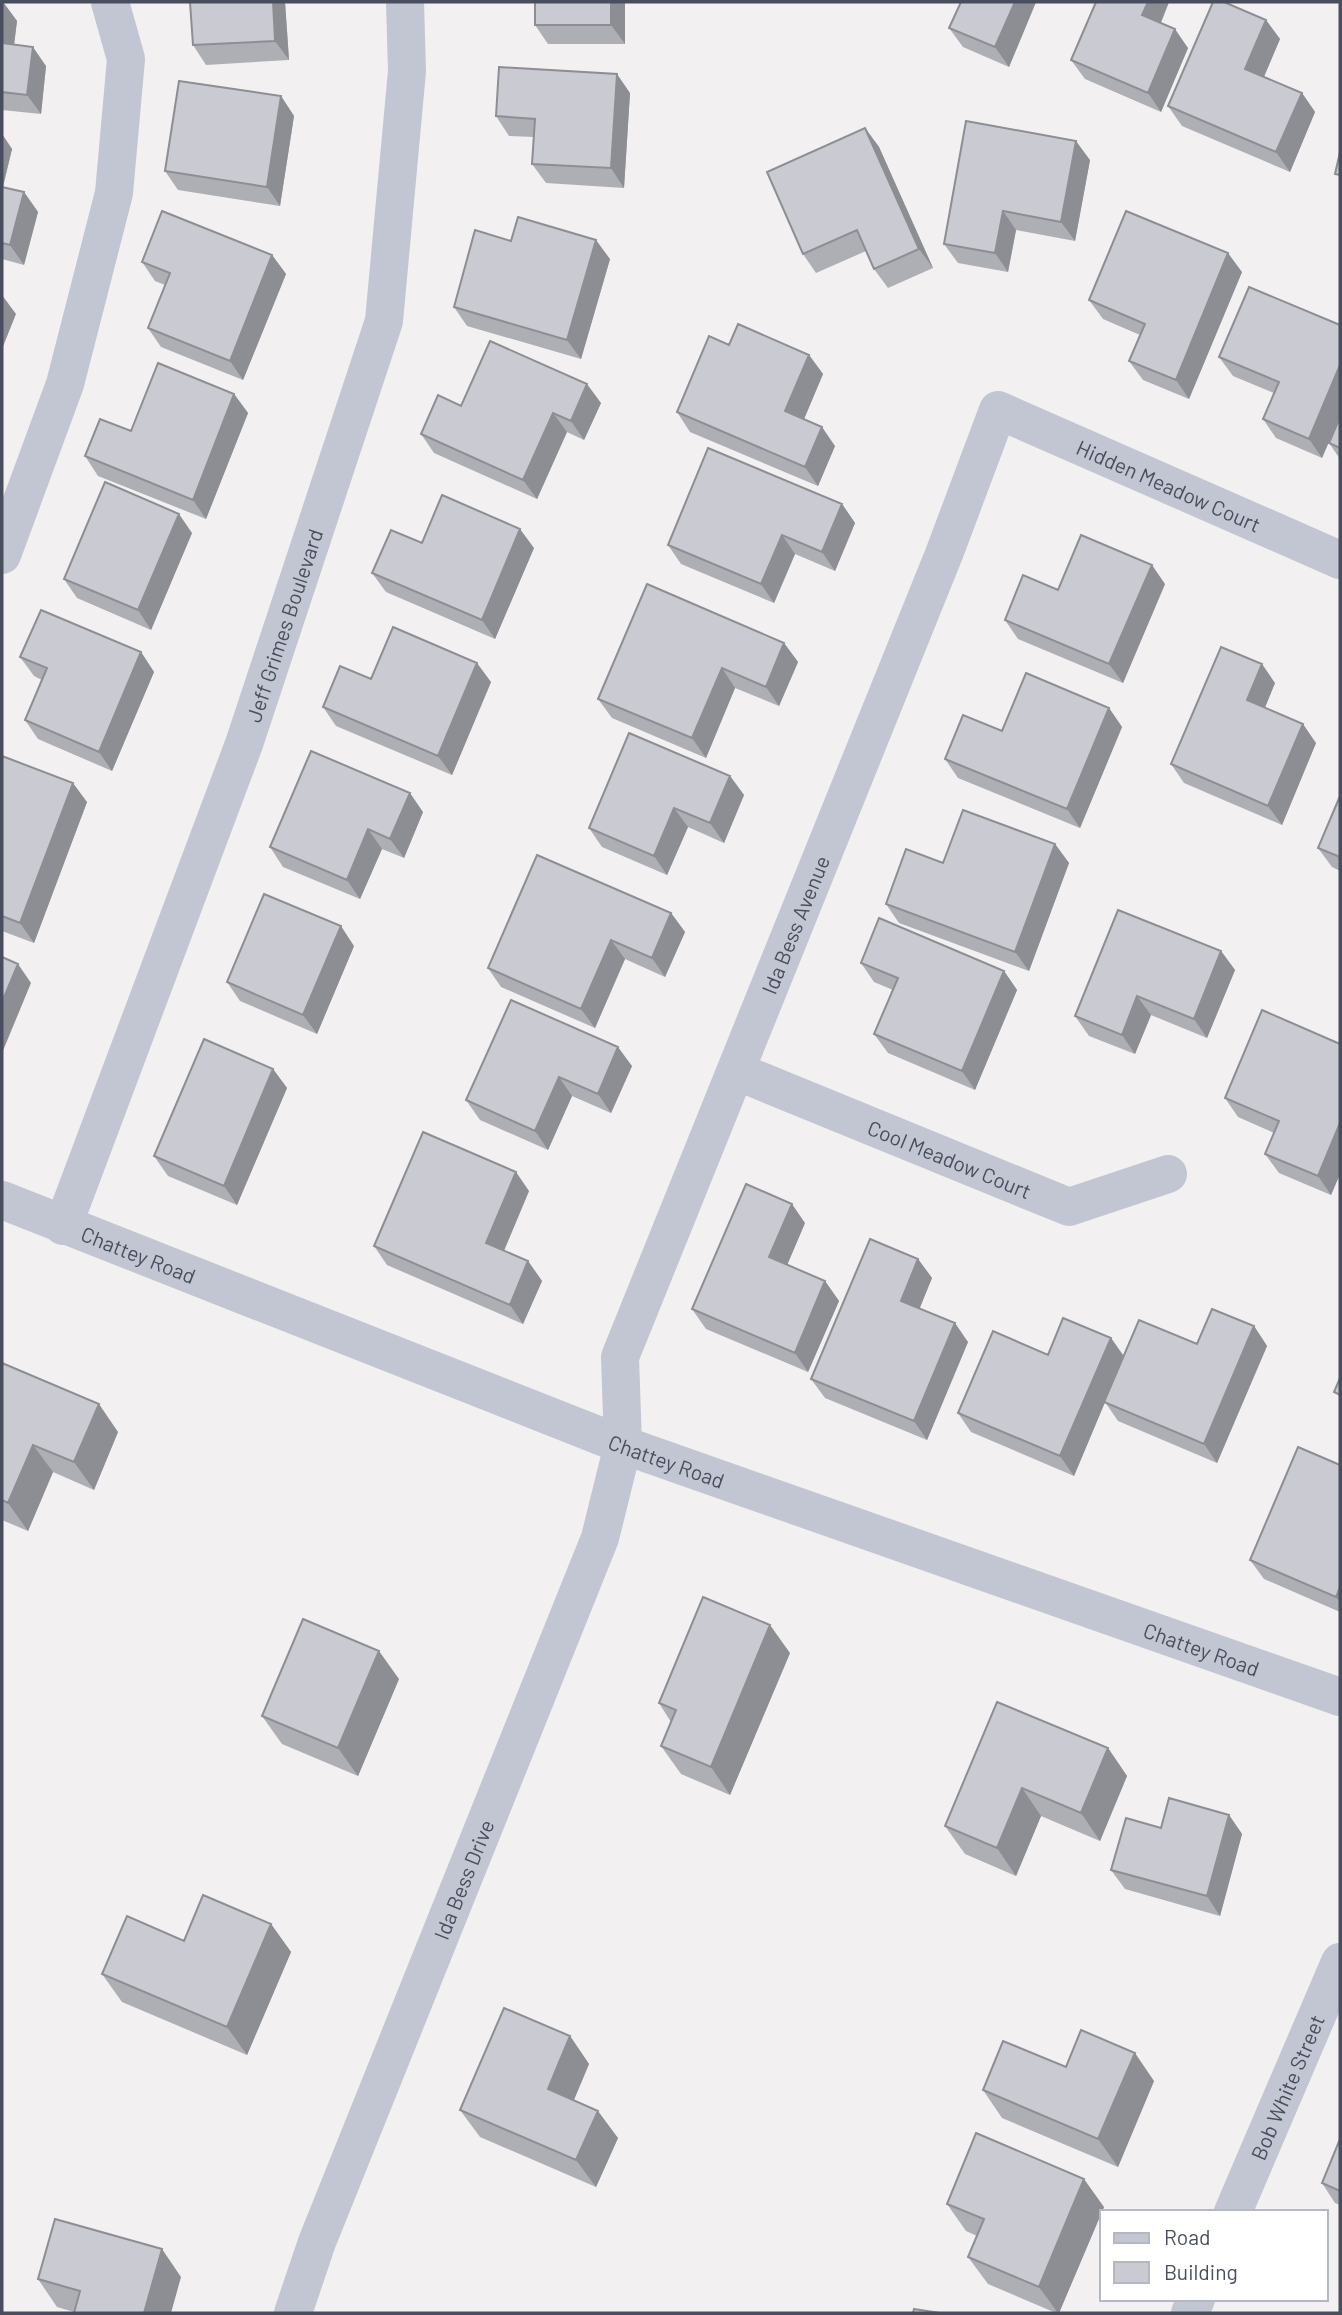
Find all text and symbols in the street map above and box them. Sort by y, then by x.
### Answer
street label: Hidden Meadow Court [1073,434,1265,536]
street label: Jeff Grimes Boulevard [240,525,327,725]
street label: Ida Bess Avenue [755,852,834,997]
street label: Cool Meadow Court [864,1114,1035,1203]
street label: Chattey Road [78,1220,200,1288]
street label: Chattey Road [605,1428,728,1492]
street label: Chattey Road [1140,1617,1263,1680]
street label: Ida Bess Drive [428,1816,498,1943]
street label: Bob White Street [1244,2011,1329,2163]
legend [1100,2210,1328,2301]
text: Road [1164,2224,1210,2249]
text: Building [1164,2259,1238,2284]

